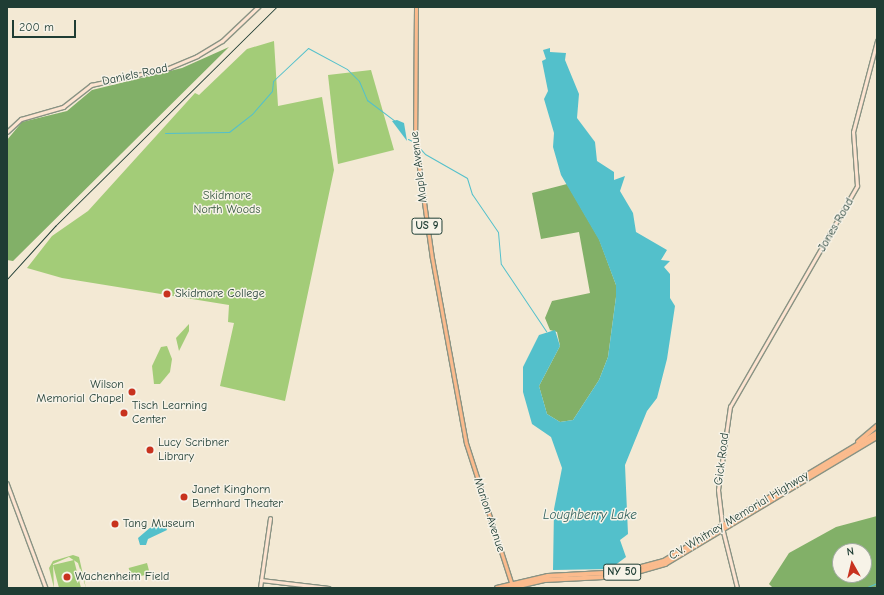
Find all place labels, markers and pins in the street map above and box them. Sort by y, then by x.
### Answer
place label: Skidmore College [175,287,265,301]
marker: Skidmore College [162,289,172,299]
place label: Wilson Memorial Chapel [36,378,124,406]
marker: Wilson Memorial Chapel [127,387,137,397]
place label: Tisch Learning Center [132,399,207,427]
marker: Tisch Learning Center [119,408,129,418]
place label: Lucy Scribner Library [158,436,229,464]
marker: Lucy Scribner Library [145,445,155,455]
place label: Janet Kinghorn Bernhard Theater [192,483,283,511]
marker: Janet Kinghorn Bernhard Theater [179,492,189,502]
place label: Tang Museum [123,517,195,531]
marker: Tang Museum [110,519,120,529]
place label: Wachenheim Field [75,570,169,584]
marker: Wachenheim Field [62,572,72,582]

